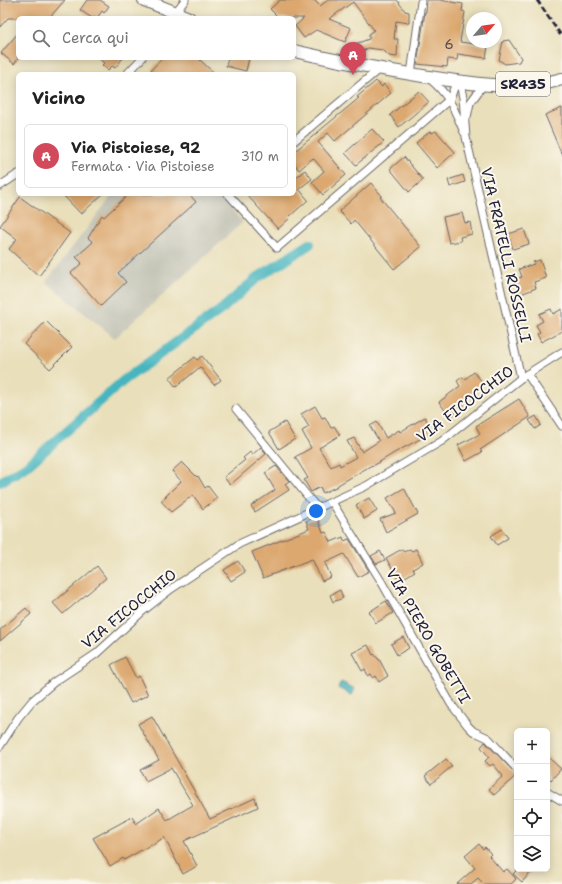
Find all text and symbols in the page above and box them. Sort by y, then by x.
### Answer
north arrow [466,12,502,48]
search box [16,16,296,60]
icon: search [30,27,52,49]
text: Cerca qui [62,28,129,48]
house number: 6 [444,36,454,53]
pin: A [340,42,366,75]
road number: SR435 [496,72,550,96]
text: Vicino [32,87,85,109]
text: Via Pistoiese, 92 [71,138,200,158]
text: A [41,148,51,165]
text: 310 m [241,148,279,165]
text: Fermata · Via Pistoiese [71,158,215,175]
street label: VIA FRATELLI ROSSELLI [476,165,536,345]
street label: VIA FICOCCHIO [412,361,518,447]
your location [306,501,326,521]
street label: VIA FICOCCHIO [77,565,181,653]
street label: VIA PIERO GOBETTI [381,565,475,707]
map controls [514,728,550,872]
button: + [514,728,550,764]
button: − [514,764,550,800]
button: locate [514,800,550,836]
button: layers [514,836,550,872]

